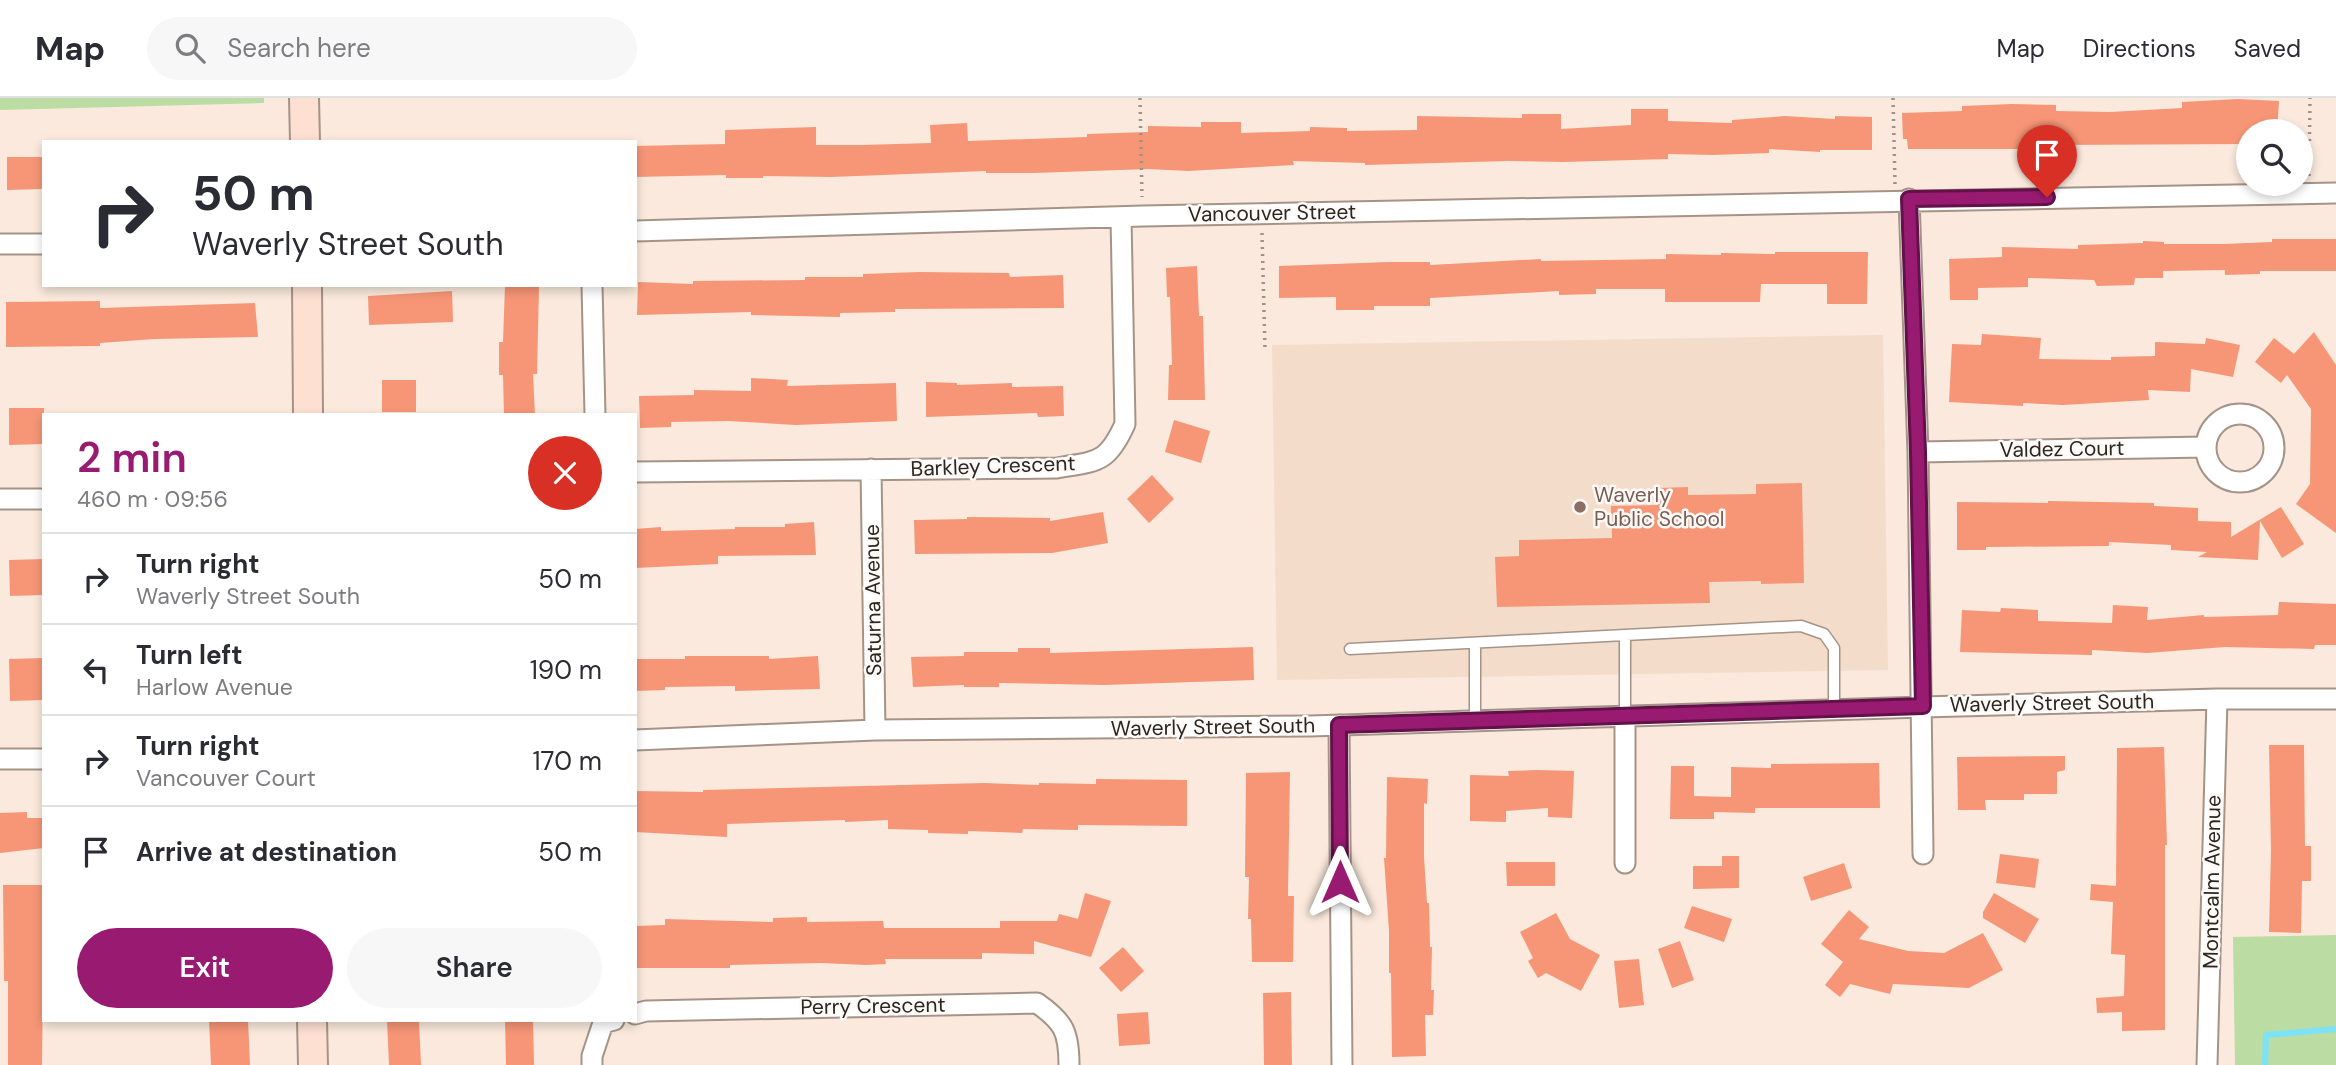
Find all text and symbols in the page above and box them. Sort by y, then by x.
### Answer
search box [147,17,637,80]
text: Map [35,27,105,70]
icon: search [171,29,209,67]
text: Search here [227,31,371,65]
text: Map [1997,33,2045,64]
text: Directions [2083,33,2196,64]
text: Saved [2234,33,2301,64]
map controls [2236,119,2313,196]
button: search [2236,119,2313,196]
pin [2017,125,2077,197]
icon: arrive [2028,136,2066,174]
text: 50 m [192,161,315,225]
icon: right [77,168,168,259]
street label: Vancouver Street [1188,198,1356,228]
text: Waverly Street South [192,223,504,265]
text: 2 min [77,430,187,485]
street label: Valdez Court [1999,434,2125,464]
button: close [528,436,602,510]
street label: Barkley Crescent [910,449,1076,483]
place label: Waverly Public School [1594,481,1725,533]
text: 460 m · 09:56 [77,484,228,514]
marker: Waverly Public School [1572,499,1588,515]
street label: Saturna Avenue [858,524,888,676]
text: Turn right [136,547,260,581]
icon: right [77,560,115,598]
text: 50 m [538,562,602,596]
text: Waverly Street South [136,581,360,611]
text: Turn left [136,638,243,672]
icon: left [77,651,115,689]
text: 190 m [530,653,602,687]
text: Harlow Avenue [136,672,293,702]
street label: Waverly Street South [1949,687,2155,719]
street label: Waverly Street South [1110,711,1316,743]
text: Turn right [136,729,260,763]
icon: right [77,742,115,780]
text: 170 m [533,744,602,778]
text: Vancouver Court [136,763,316,793]
street label: Montcalm Avenue [2196,795,2228,969]
icon: arrive [77,833,115,871]
text: Arrive at destination [136,835,397,869]
text: 50 m [538,835,602,869]
position arrow [1303,845,1377,919]
button: Exit [77,928,333,1008]
button: Share [347,928,602,1008]
street label: Perry Crescent [800,991,946,1021]

